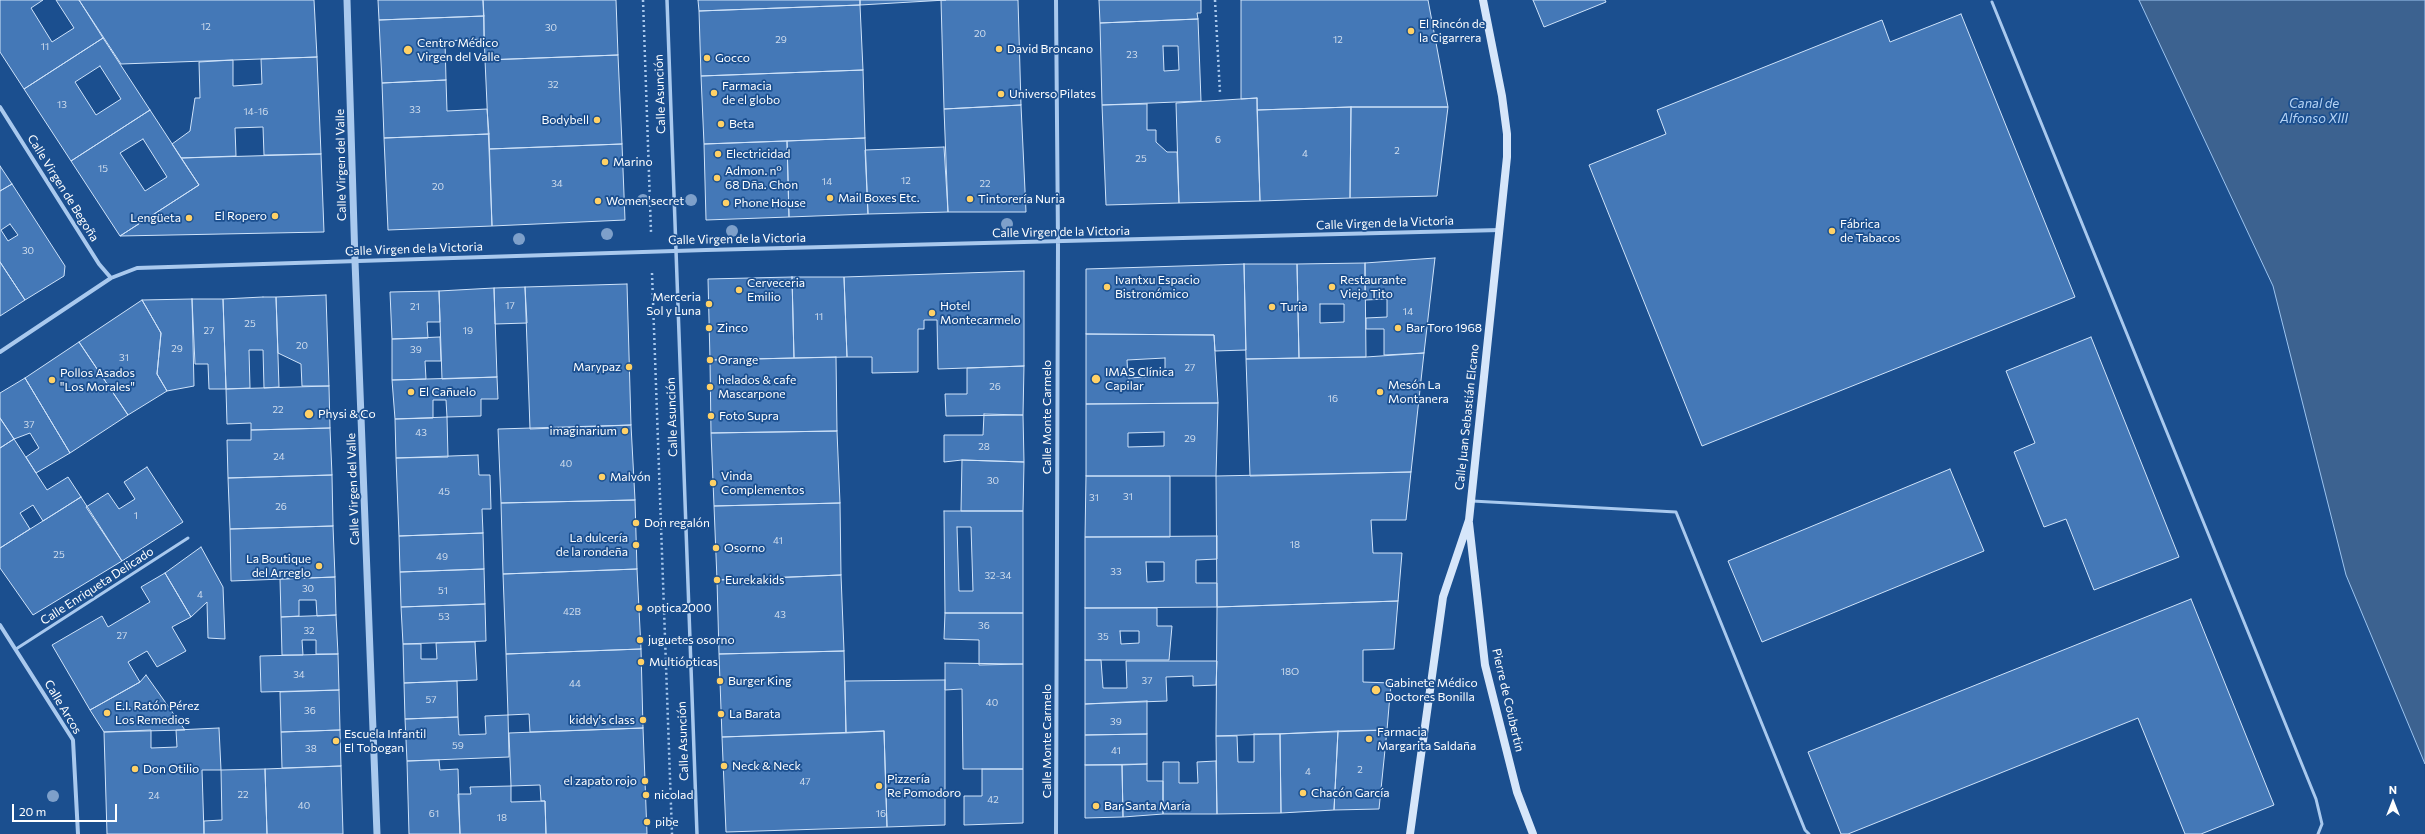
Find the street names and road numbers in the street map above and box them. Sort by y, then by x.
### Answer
street label: Calle Asunción [651,54,669,134]
street label: Calle Virgen del Valle [333,109,349,221]
street label: Calle Virgen de Begoña [24,132,102,244]
street label: Calle Virgen de la Victoria [1316,213,1454,233]
street label: Calle Virgen de la Victoria [992,224,1130,240]
street label: Calle Virgen de la Victoria [668,231,806,247]
street label: Calle Virgen de la Victoria [345,239,483,259]
street label: Calle Juan Sebastián Elcano [1452,343,1482,491]
street label: Calle Monte Carmelo [1040,360,1054,474]
street label: Calle Asunción [663,377,681,457]
street label: Calle Virgen del Valle [344,433,362,545]
street label: Calle Enriqueta Delicado [38,544,156,628]
street label: Pierre de Coubertin [1489,647,1527,753]
street label: Calle Arcos [41,677,85,737]
street label: Calle Monte Carmelo [1040,684,1054,798]
street label: Calle Asunción [674,701,692,781]

